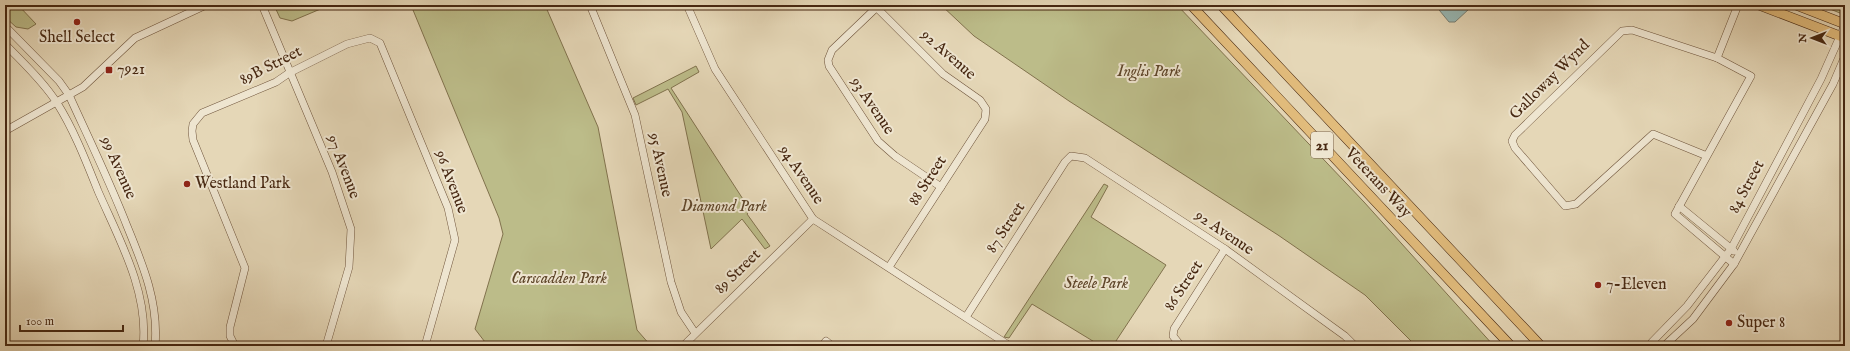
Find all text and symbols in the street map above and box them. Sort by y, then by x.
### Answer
marker: Shell Select [72,17,82,27]
north arrow [1792,18,1832,58]
street label: 92 Avenue [915,25,980,84]
place label: Shell Select [39,28,115,48]
text: N [1796,33,1810,44]
street label: Galloway Wynd [1506,35,1595,124]
street label: 89B Street [237,42,306,90]
place label: 7921 [117,60,145,80]
park label: Inglis Park [1116,62,1181,82]
marker: 7921 [104,65,114,75]
street label: 93 Avenue [845,72,899,139]
street label: 95 Avenue [643,130,677,199]
street label: 97 Avenue [321,131,364,202]
road number: 21 [1311,132,1333,158]
street label: 99 Avenue [95,133,141,202]
street label: 94 Avenue [773,141,828,208]
street label: Veterans Way [1340,143,1416,223]
street label: 96 Avenue [429,147,472,216]
street label: 88 Street [904,152,952,210]
street label: 84 Street [1725,157,1770,217]
place label: Westland Park [195,174,291,194]
marker: Westland Park [182,179,192,189]
park label: Diamond Park [681,197,767,217]
street label: 87 Street [982,198,1030,257]
street label: 92 Avenue [1190,205,1257,260]
street label: 89 Street [711,245,766,299]
street label: 86 Street [1160,257,1208,315]
park label: Carscadden Park [511,269,607,289]
park label: Steele Park [1064,274,1129,294]
place label: 7-Eleven [1606,275,1667,295]
marker: 7-Eleven [1593,280,1603,290]
scale bar [20,307,123,333]
place label: Super 8 [1737,313,1785,333]
text: 100 m [26,314,54,329]
marker: Super 8 [1724,318,1734,328]

